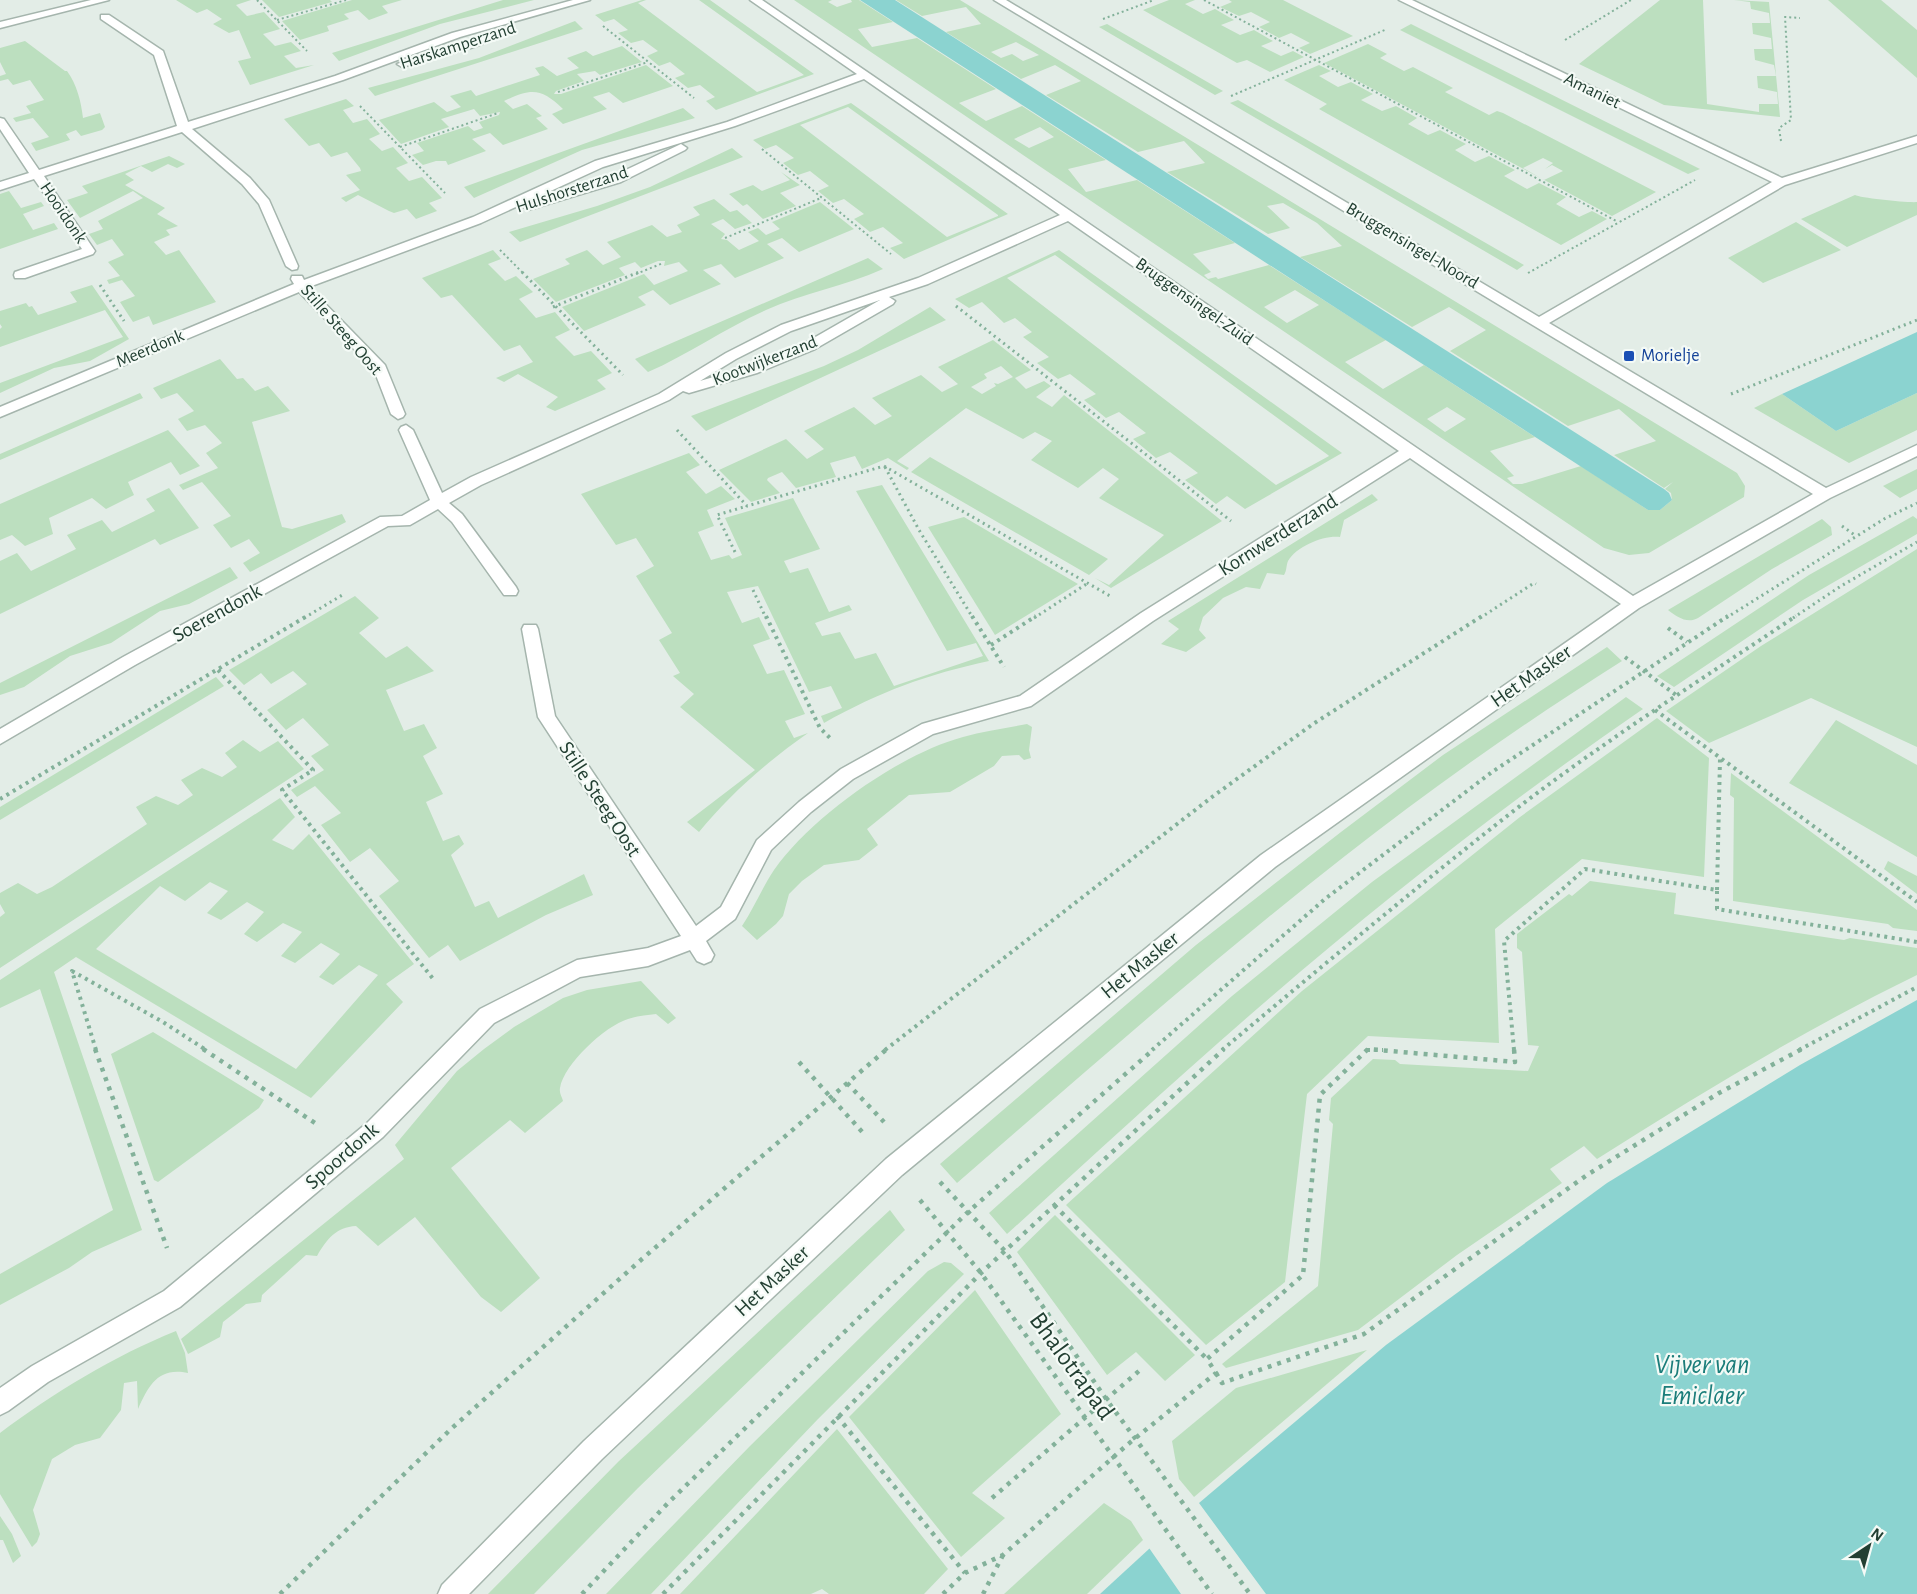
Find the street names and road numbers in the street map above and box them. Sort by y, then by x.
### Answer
street label: Harskamperzand [398,19,518,73]
street label: Amaniet [1561,70,1623,112]
street label: Hulshorsterzand [514,163,630,217]
street label: Hooidonk [36,179,90,247]
street label: Bruggensingel-Noord [1343,199,1481,293]
street label: Bruggensingel-Zuid [1132,255,1256,349]
street label: Stille Steeg Oost [297,281,385,379]
street label: Meerdonk [113,326,187,371]
street label: Kootwijkerzand [710,333,820,389]
street label: Kornwerderzand [1215,490,1341,580]
street label: Soerendonk [169,580,265,646]
street label: Het Masker [1487,641,1575,711]
street label: Stille Steeg Oost [555,738,645,861]
street label: Het Masker [1097,927,1183,1003]
street label: Spoordonk [301,1119,383,1193]
street label: Het Masker [731,1241,813,1321]
street label: Bhalotrapad [1025,1307,1119,1425]

